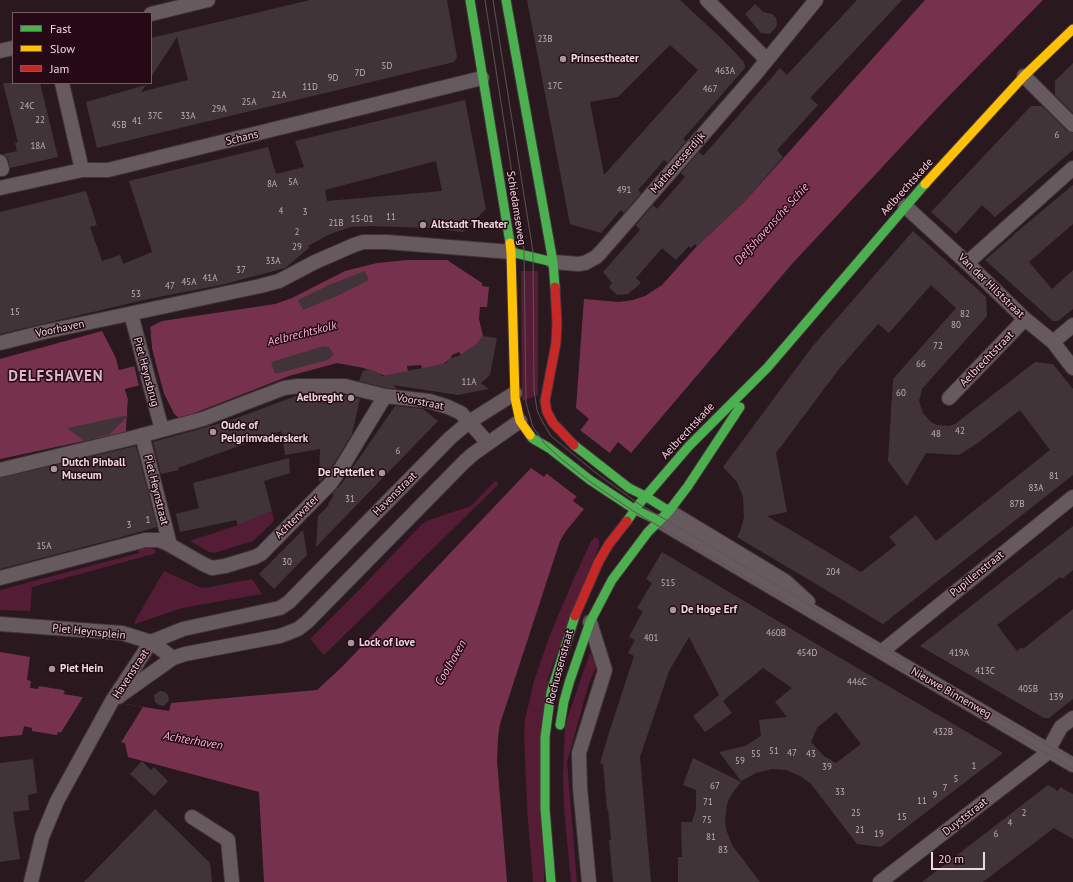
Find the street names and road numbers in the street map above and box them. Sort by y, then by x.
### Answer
street label: Schans [224,128,260,148]
street label: Mathenesserdijk [648,130,708,196]
street label: Aelbrechtskade [878,156,936,218]
street label: Schiedamseweg [504,170,528,246]
street label: Van der Hilststraat [955,251,1027,321]
street label: Voorhaven [34,317,86,341]
street label: Aelbrechtstraat [957,329,1017,389]
street label: Piet Heynsbrug [130,336,162,408]
street label: Voorstraat [395,391,445,413]
street label: Aelbrechtskade [659,400,717,462]
street label: Piet Heynstraat [141,453,171,527]
street label: Havenstraat [370,469,420,519]
street label: Achterwater [272,492,322,542]
street label: Pupillenstraat [947,548,1007,600]
street label: Piet Heynsplein [52,622,126,642]
street label: Rochussenstraat [544,628,576,706]
street label: Havenstraat [110,647,152,701]
street label: Nieuwe Binnenweg [908,665,994,721]
street label: Duyststraat [940,795,990,839]

